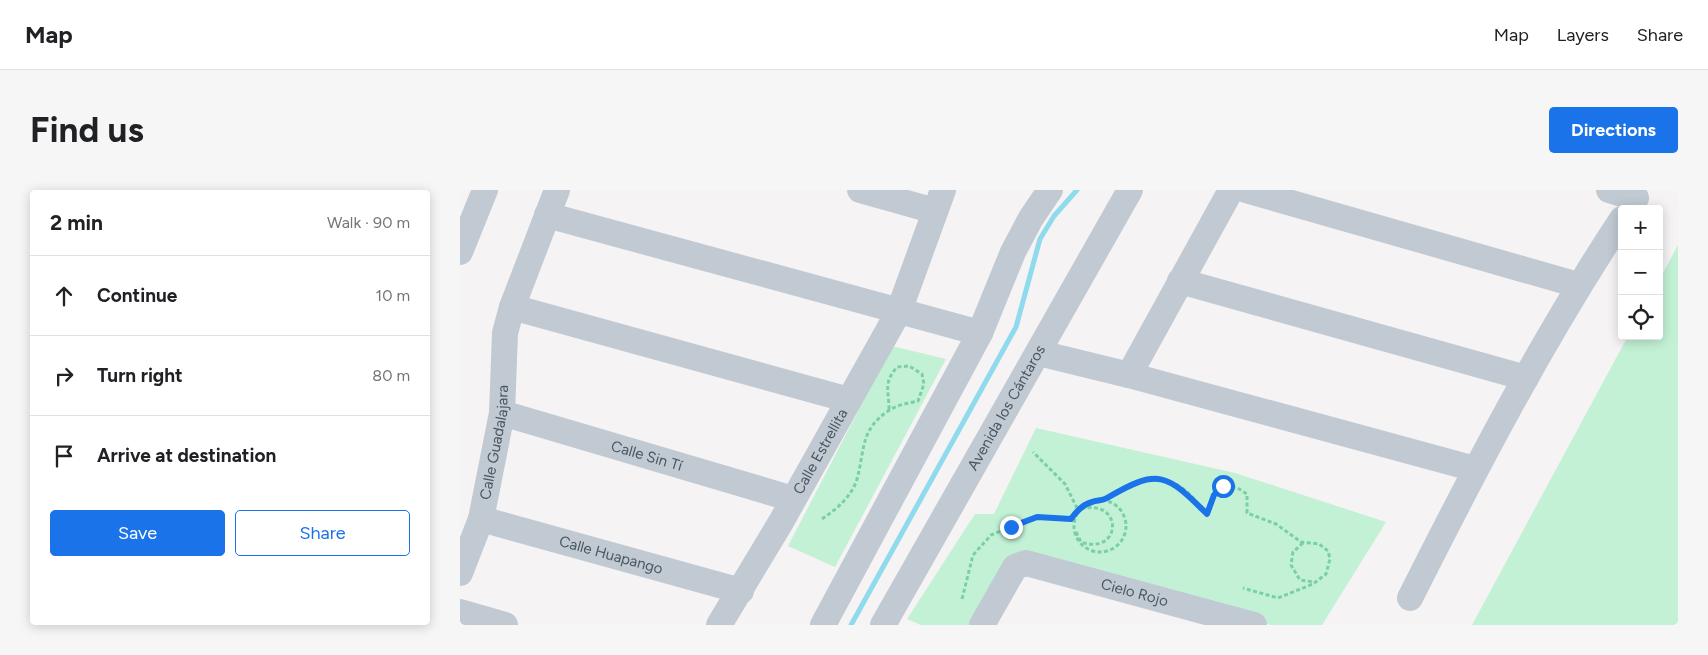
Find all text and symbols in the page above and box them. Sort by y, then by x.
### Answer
text: Map [25,20,73,49]
text: Map [1494,24,1529,46]
text: Layers [1557,24,1609,46]
text: Share [1637,24,1683,46]
button: Directions [1549,107,1678,153]
text: Find us [30,109,144,151]
map controls [1618,205,1663,340]
button: + [1618,205,1663,250]
text: 2 min [50,210,103,235]
text: Walk · 90 m [327,213,410,232]
button: − [1618,250,1663,295]
icon: ahead [50,282,78,310]
text: Continue [97,284,177,307]
text: 10 m [376,286,410,305]
button: locate [1618,295,1663,340]
street label: Avenida los Cántaros [964,342,1049,474]
icon: right [50,362,78,390]
text: Turn right [97,364,183,387]
text: 80 m [372,366,410,385]
street label: Calle Guadalajara [476,385,512,501]
street label: Calle Estrellita [789,406,852,497]
street label: Calle Sin Tí [609,437,686,475]
icon: arrive [50,442,78,470]
text: Arrive at destination [97,444,276,467]
route start [1212,475,1235,498]
button: Save [50,510,225,556]
button: Share [235,510,410,556]
route end [1000,516,1023,539]
street label: Calle Huapango [557,532,665,578]
street label: Cielo Rojo [1099,575,1171,610]

